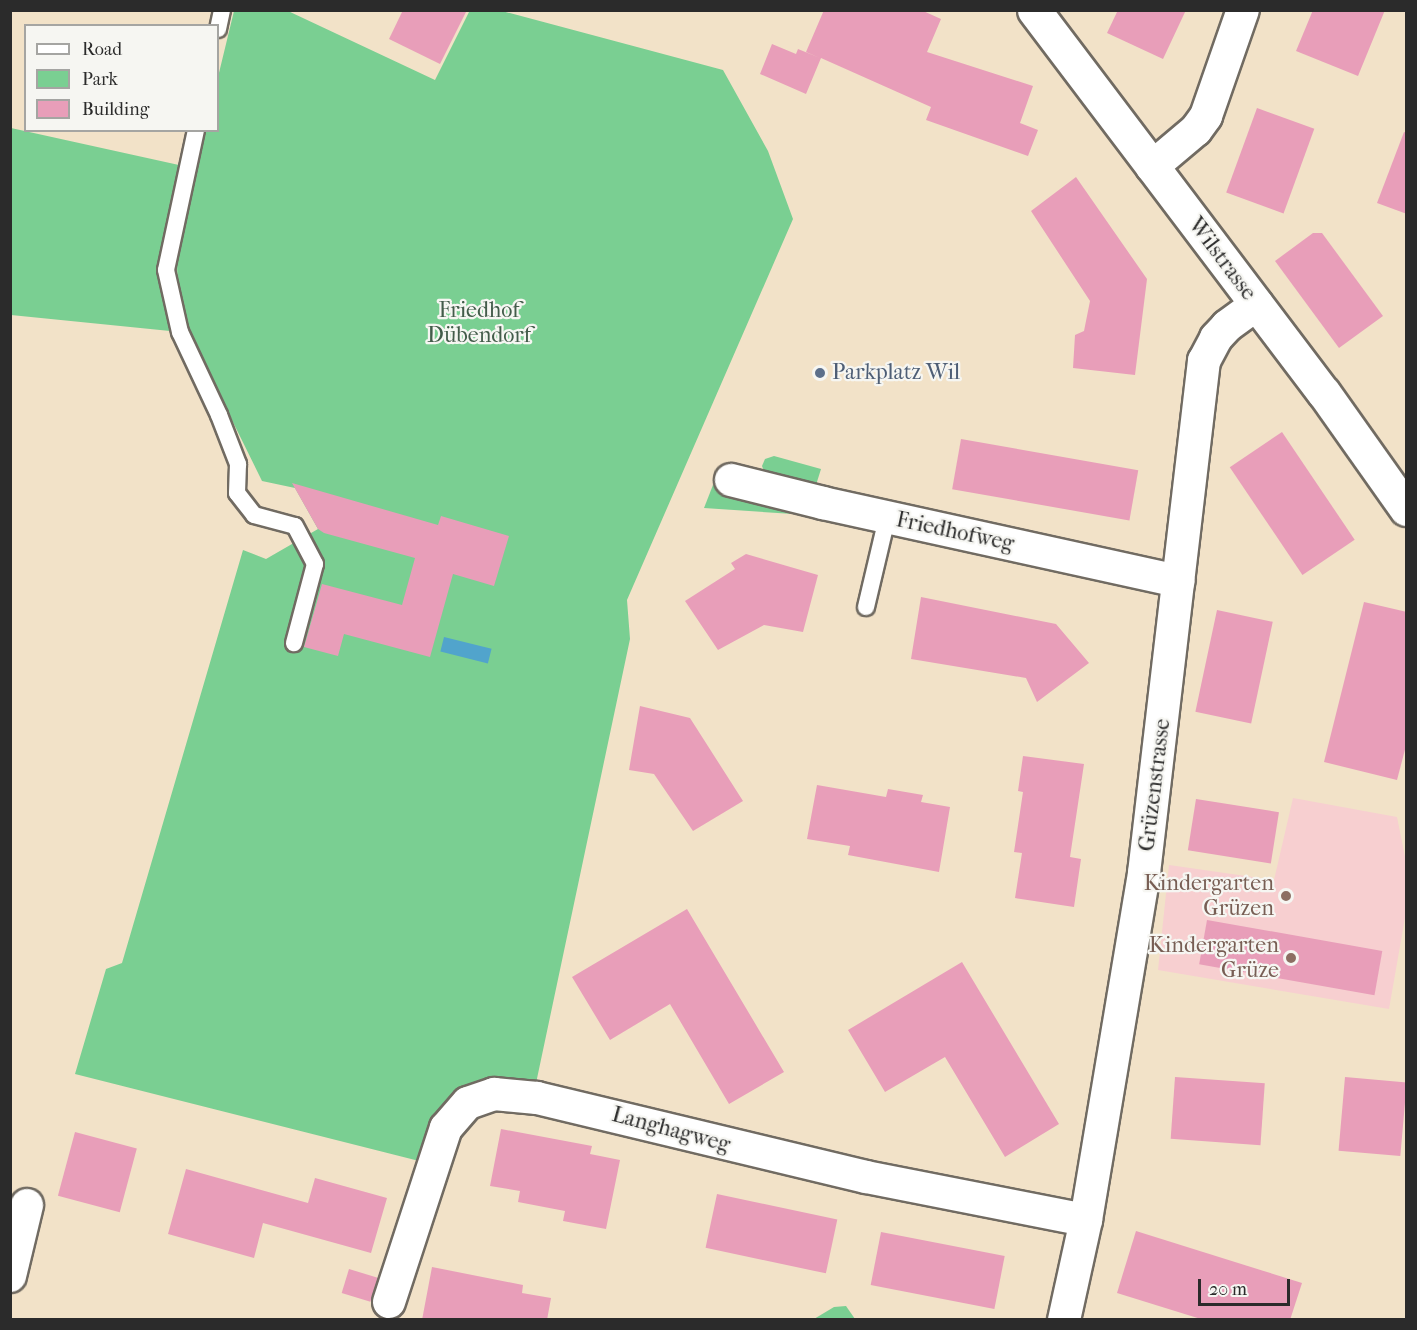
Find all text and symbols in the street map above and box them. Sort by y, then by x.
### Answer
legend [24,24,219,132]
text: Road [82,39,122,60]
text: Park [82,69,118,90]
text: Building [82,99,149,120]
street label: Wilstrasse [1182,212,1262,306]
park label: Friedhof Dübendorf [427,297,531,348]
place label: Parkplatz Wil [832,360,960,386]
marker: Parkplatz Wil [813,366,827,380]
street label: Friedhofweg [894,507,1016,557]
street label: Grüzenstrasse [1134,717,1176,853]
place label: Kindergarten Grüzen [1144,870,1274,921]
marker: Kindergarten Grüzen [1279,889,1293,903]
place label: Kindergarten Grüze [1149,932,1279,984]
marker: Kindergarten Grüze [1284,951,1298,965]
street label: Langhagweg [609,1102,733,1158]
scale bar [1201,1267,1292,1305]
text: 20 m [1209,1279,1247,1300]

